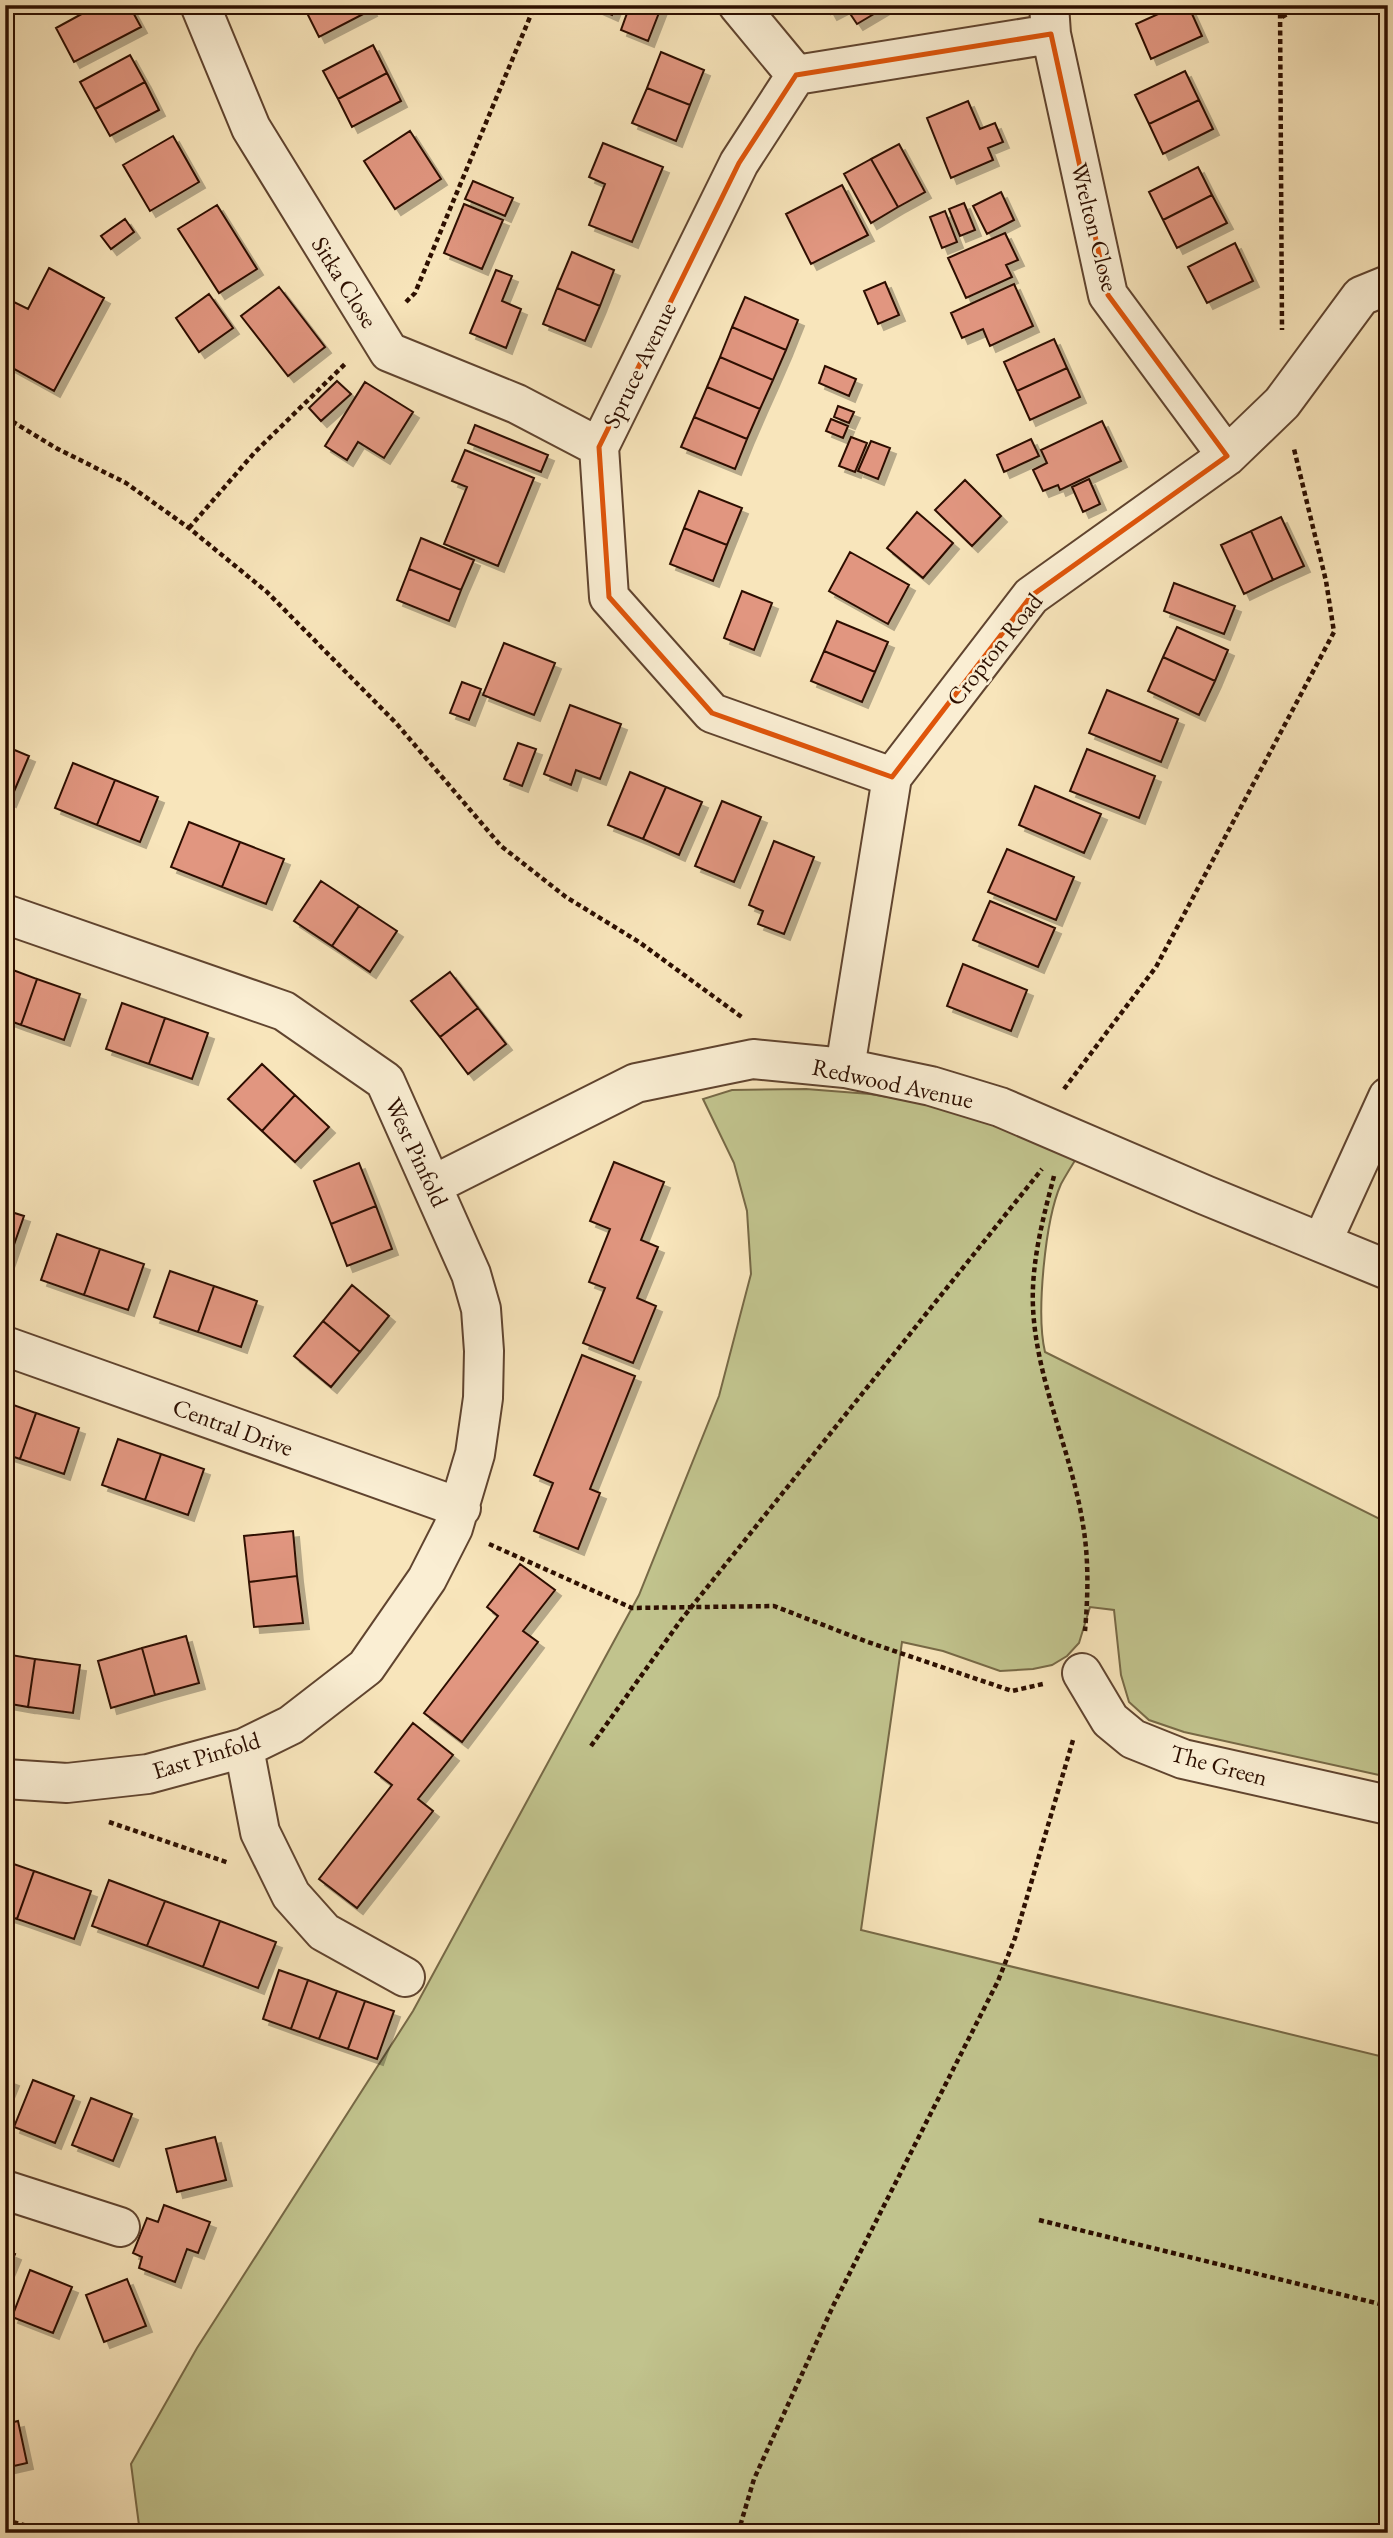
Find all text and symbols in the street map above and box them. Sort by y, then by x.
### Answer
street label: Wrelton Close [1064,159,1126,295]
street label: Sitka Close [305,231,385,333]
street label: Spruce Avenue [595,297,683,433]
street label: Cropton Road [939,586,1050,712]
street label: Redwood Avenue [810,1051,976,1115]
street label: West Pinfold [378,1092,456,1212]
street label: Central Drive [168,1391,298,1463]
street label: East Pinfold [148,1724,264,1786]
street label: The Green [1167,1737,1271,1793]

